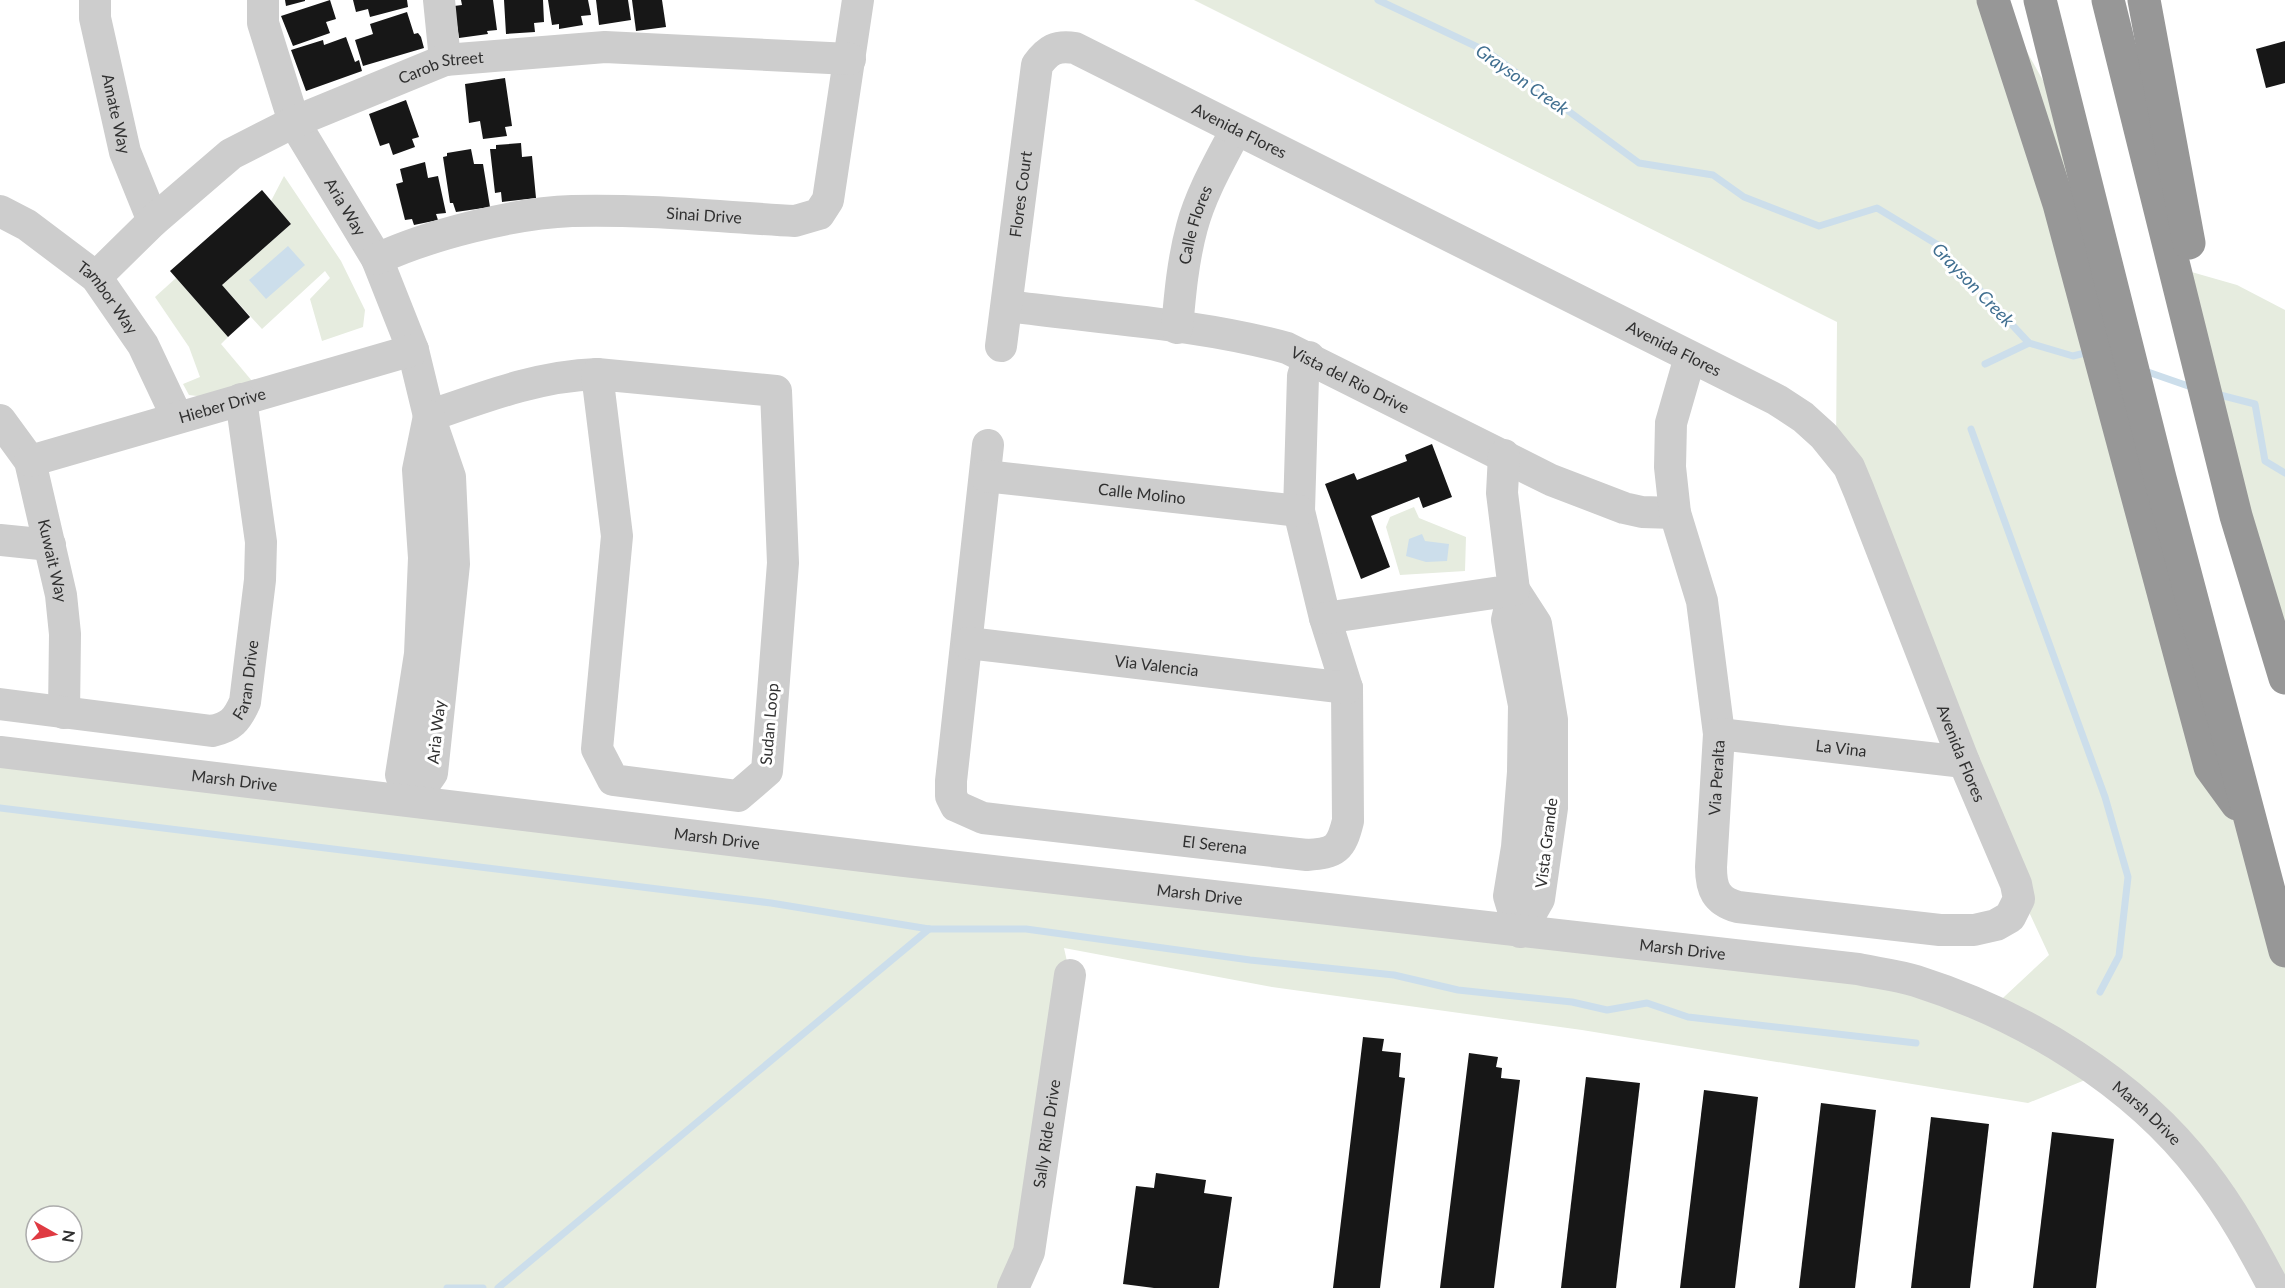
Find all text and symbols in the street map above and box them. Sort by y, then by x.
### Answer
water label: Grayson Creek [1472,39,1574,120]
street label: Carob Street [395,47,484,87]
street label: Amate Way [99,72,135,156]
street label: Avenida Flores [1189,98,1290,162]
street label: Flores Court [1005,150,1035,238]
street label: Aria Way [321,174,371,240]
street label: Calle Flores [1174,182,1215,266]
street label: Sinai Drive [666,203,742,227]
water label: Grayson Creek [1928,238,2020,331]
street label: Tambor Way [74,257,143,338]
street label: Avenida Flores [1624,316,1725,380]
street label: Vista del Rio Drive [1288,342,1413,417]
street label: Hieber Drive [176,383,268,426]
street label: Calle Molino [1097,479,1187,507]
street label: Kuwait Way [35,517,72,604]
street label: Faran Drive [228,639,262,723]
street label: Via Valencia [1114,650,1200,679]
street label: Sudan Loop [755,682,782,766]
street label: Aria Way [423,698,448,765]
street label: Avenida Flores [1934,702,1990,805]
street label: La Vina [1815,735,1868,760]
street label: Via Peralta [1704,739,1728,816]
street label: Marsh Drive [190,765,278,794]
street label: Vista Grande [1531,797,1560,889]
street label: Marsh Drive [673,823,761,852]
street label: El Serena [1181,831,1248,857]
street label: Marsh Drive [1156,880,1244,908]
street label: Marsh Drive [1638,934,1727,963]
street label: Marsh Drive [2109,1076,2186,1149]
street label: Sally Ride Drive [1029,1078,1063,1189]
north arrow [24,1204,84,1264]
text: N [59,1229,80,1244]

